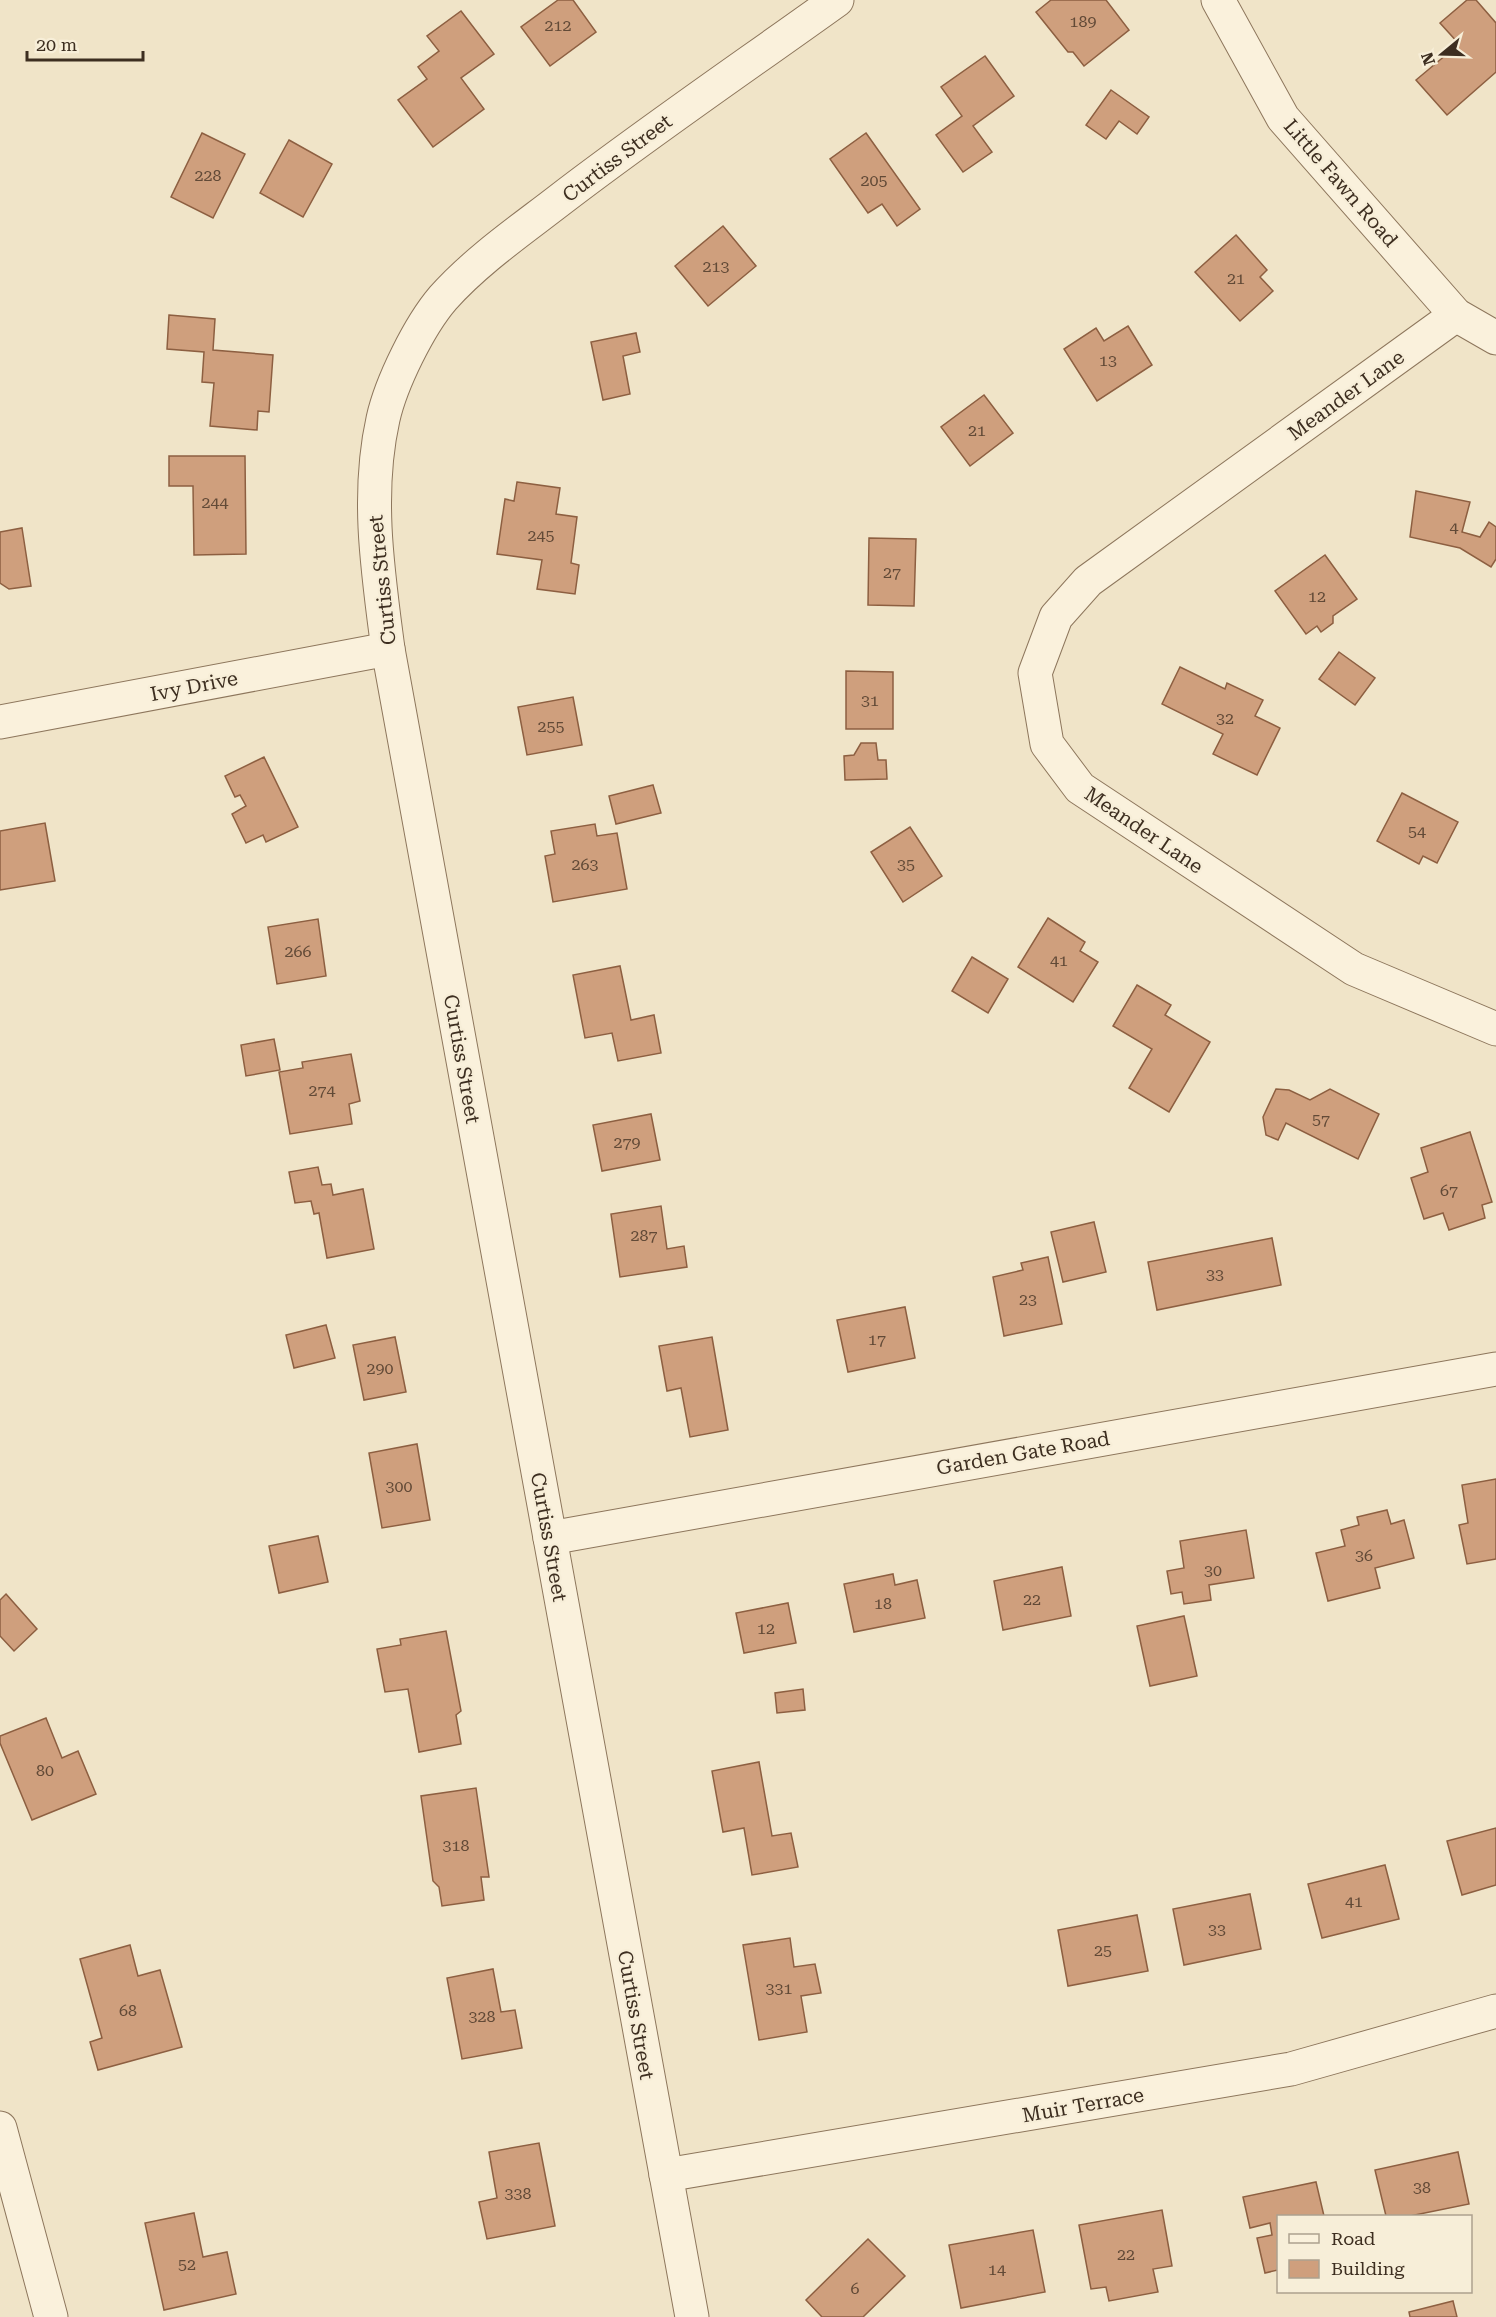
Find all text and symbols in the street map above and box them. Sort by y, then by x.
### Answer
house number: 189 [1070,12,1096,31]
house number: 212 [545,16,571,35]
scale bar [27,24,142,62]
north arrow [1412,24,1472,84]
text: 20 m [36,34,77,55]
text: N [1417,50,1439,68]
street label: Curtiss Street [558,109,677,207]
street label: Little Fawn Road [1279,114,1403,252]
house number: 228 [195,166,221,185]
house number: 205 [861,171,887,190]
house number: 213 [703,257,729,276]
house number: 21 [1227,269,1245,288]
street label: Meander Lane [1283,345,1409,445]
house number: 13 [1099,351,1117,370]
house number: 21 [968,421,986,440]
house number: 244 [202,493,228,512]
street label: Curtiss Street [363,513,401,646]
house number: 4 [1450,518,1459,537]
house number: 245 [528,526,554,545]
house number: 27 [883,563,901,582]
house number: 12 [1308,587,1326,606]
street label: Ivy Drive [148,666,240,706]
house number: 31 [861,691,879,710]
house number: 32 [1216,709,1234,728]
house number: 255 [538,717,564,736]
street label: Meander Lane [1080,782,1208,879]
house number: 54 [1408,822,1426,841]
house number: 263 [572,855,598,874]
house number: 35 [897,855,915,874]
house number: 266 [285,942,311,961]
house number: 41 [1050,951,1068,970]
street label: Curtiss Street [439,993,485,1126]
house number: 274 [309,1081,335,1100]
house number: 57 [1312,1110,1330,1129]
house number: 279 [614,1133,640,1152]
house number: 67 [1440,1181,1458,1200]
house number: 287 [631,1226,657,1245]
house number: 33 [1206,1265,1224,1284]
house number: 23 [1019,1290,1037,1309]
house number: 17 [868,1330,886,1349]
house number: 290 [367,1359,393,1378]
street label: Garden Gate Road [935,1426,1112,1480]
street label: Curtiss Street [526,1471,572,1604]
house number: 300 [386,1477,412,1496]
house number: 36 [1355,1546,1373,1565]
house number: 30 [1204,1561,1222,1580]
house number: 22 [1023,1590,1041,1609]
house number: 18 [874,1594,892,1613]
house number: 12 [757,1619,775,1638]
house number: 80 [36,1761,54,1780]
house number: 318 [443,1836,469,1855]
house number: 41 [1345,1892,1363,1911]
house number: 33 [1208,1920,1226,1939]
house number: 25 [1094,1941,1112,1960]
street label: Curtiss Street [613,1949,659,2082]
house number: 331 [766,1979,792,1998]
house number: 68 [119,2001,137,2020]
house number: 328 [469,2007,495,2026]
street label: Muir Terrace [1020,2082,1146,2128]
house number: 38 [1413,2178,1431,2197]
house number: 338 [505,2184,531,2203]
legend [1277,2215,1472,2293]
text: Road [1331,2228,1376,2249]
house number: 22 [1117,2245,1135,2264]
house number: 52 [178,2255,196,2274]
text: Building [1331,2258,1405,2279]
house number: 14 [988,2260,1006,2279]
house number: 6 [851,2279,860,2298]

